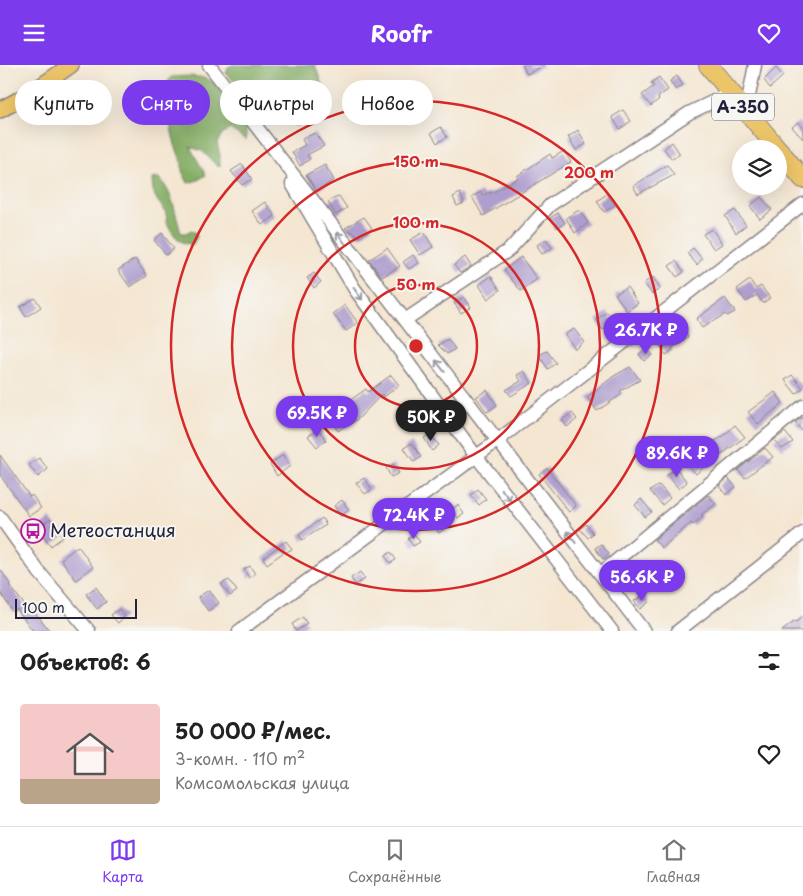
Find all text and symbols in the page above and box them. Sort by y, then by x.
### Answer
text: Roofr [371,16,432,49]
icon: menu [20,19,48,47]
icon: heart [755,19,783,47]
chip: Купить [15,80,112,125]
chip: Снять [122,80,210,125]
chip: Фильтры [220,80,332,125]
chip: Новое [342,80,433,125]
road number: А-350 [712,93,774,121]
map controls [732,140,787,195]
button: layers [732,140,787,195]
text: 150 m [393,149,439,172]
text: 200 m [564,160,614,183]
text: 100 m [393,210,439,233]
one-way arrow [336,231,346,245]
text: 50 m [397,272,435,295]
one-way arrow [353,287,363,301]
pin: 26.7K ₽ [600,313,692,355]
text: 26.7K ₽ [615,317,677,341]
centre of rings [407,337,425,355]
one-way arrow [435,360,446,373]
pin: 69.5K ₽ [271,395,363,438]
pin: 50K ₽ [396,399,466,442]
text: 69.5K ₽ [287,400,347,424]
text: 50K ₽ [407,404,455,428]
pin: 89.6K ₽ [631,435,723,478]
text: 89.6K ₽ [646,440,708,464]
one-way arrow [501,488,512,501]
pin: 72.4K ₽ [368,497,460,540]
text: 72.4K ₽ [383,502,445,526]
place label: Метеостанция [50,516,176,543]
bus stop icon: Метеостанция [20,518,46,544]
one-way arrow [566,531,577,544]
pin: 56.6K ₽ [596,559,688,602]
text: 56.6K ₽ [610,564,674,588]
scale bar [15,596,138,619]
text: 100 m [22,597,65,618]
text: Объектов: 6 [20,645,151,677]
icon: filters [755,647,783,675]
text: 50 000 ₽/мес. [175,714,331,746]
icon: home [60,724,120,784]
icon: heart [755,740,783,768]
text: 3-комн. · 110 m² [175,746,305,770]
text: Комсомольская улица [175,770,349,794]
tab: Карта [102,836,143,887]
tab: Сохранённые [348,836,442,887]
tab: Главная [646,836,701,887]

